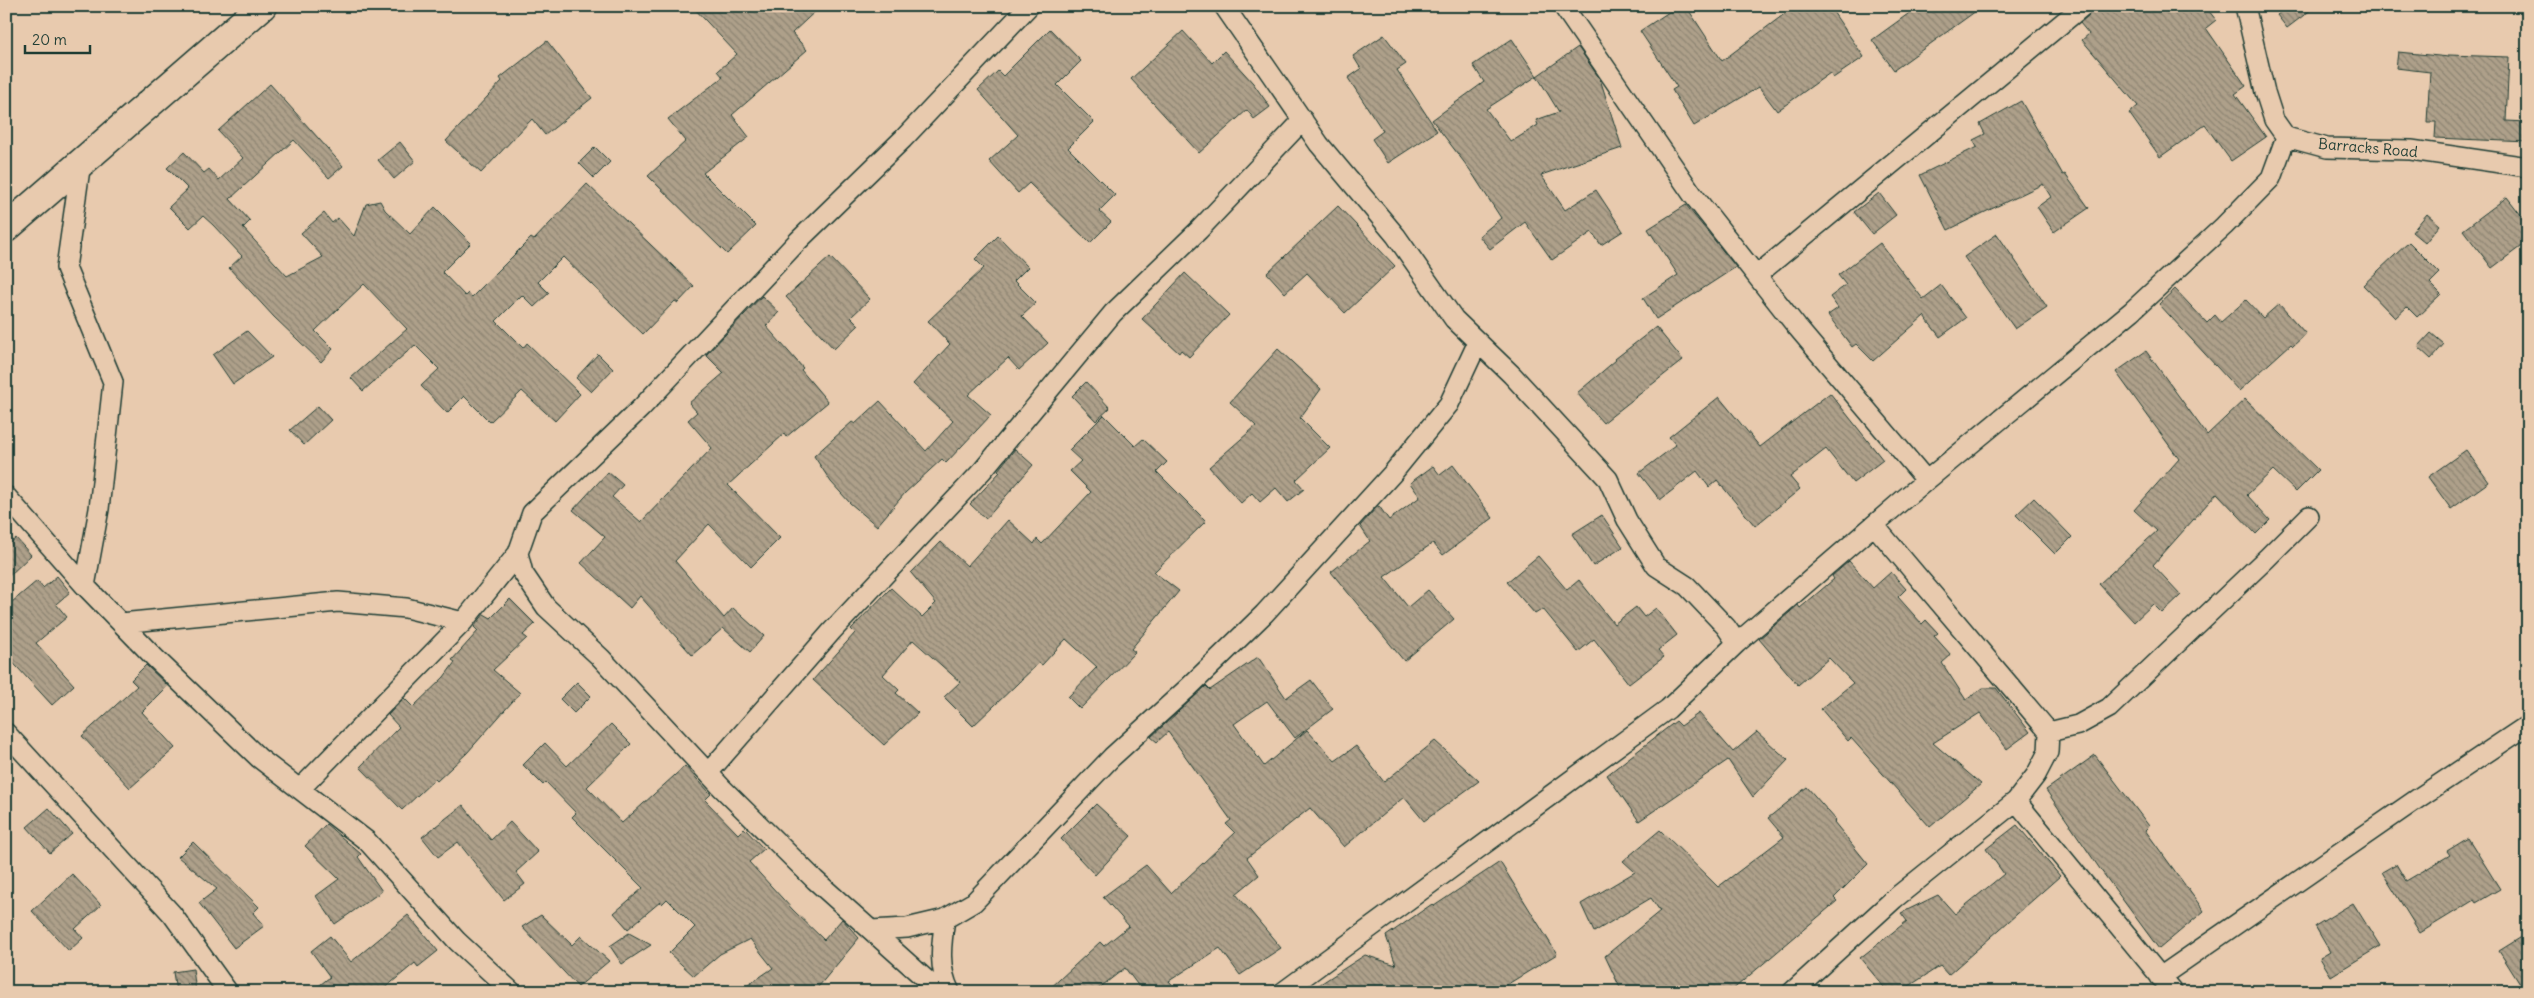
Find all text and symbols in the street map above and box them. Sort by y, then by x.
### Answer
scale bar [25,22,90,54]
text: 20 m [32,30,67,49]
street label: Barracks Road [2317,134,2419,161]

